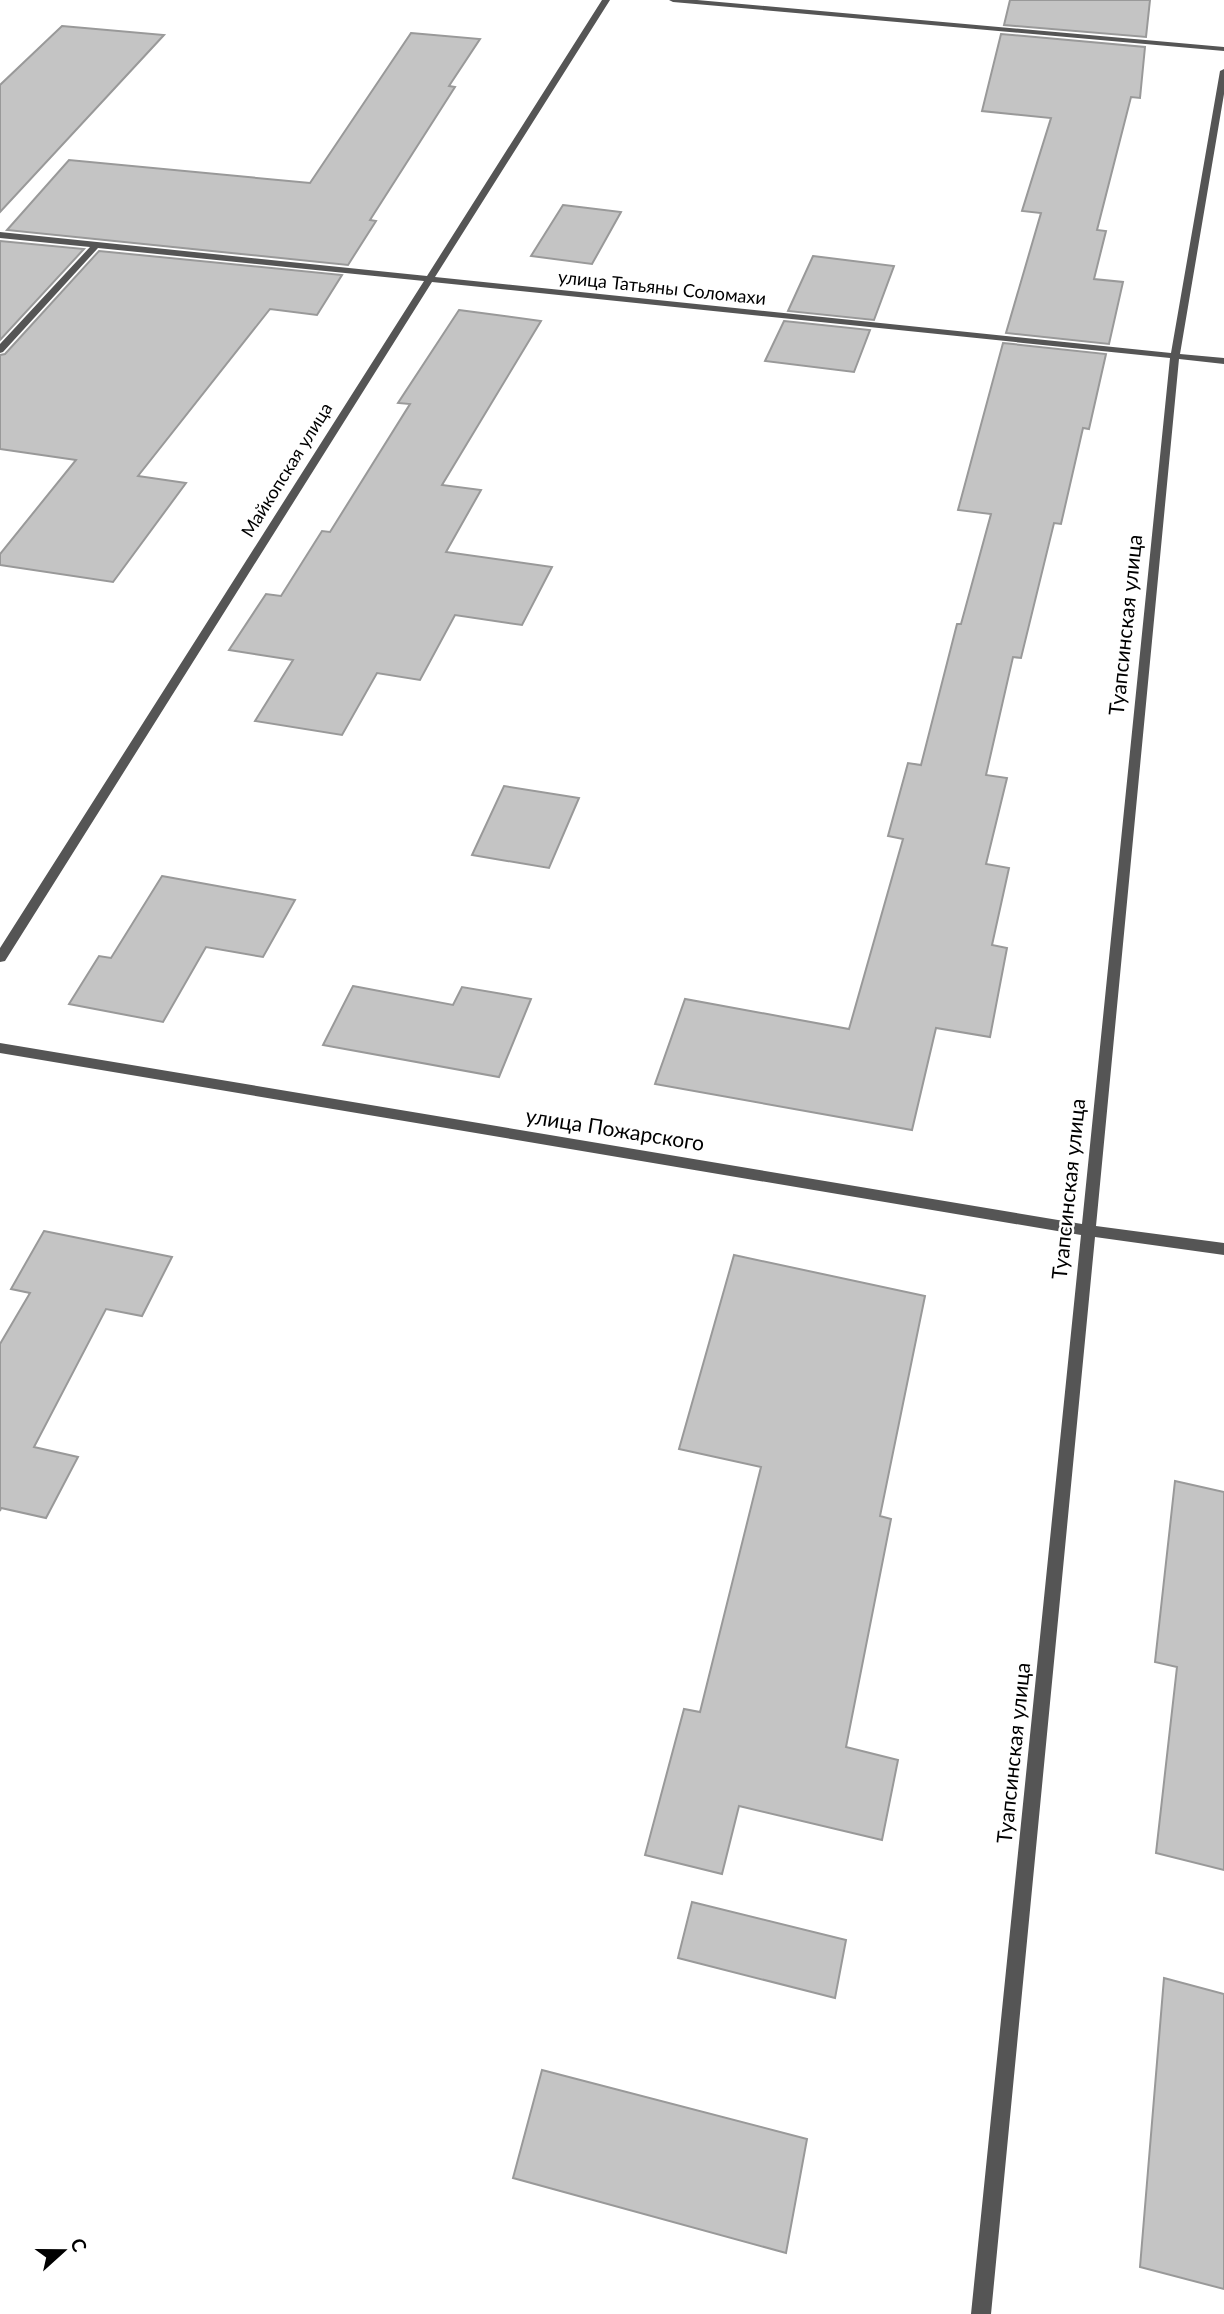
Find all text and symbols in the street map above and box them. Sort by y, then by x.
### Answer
street label: улица Татьяны Соломахи [557,265,767,309]
street label: Майкопская улица [236,398,336,541]
street label: Туапсинская улица [1103,533,1146,717]
street label: Туапсинская улица [1046,1097,1089,1281]
street label: улица Пожарского [524,1102,706,1155]
street label: Туапсинская улица [991,1661,1034,1845]
north arrow [28,2216,98,2286]
text: С [66,2235,92,2255]

